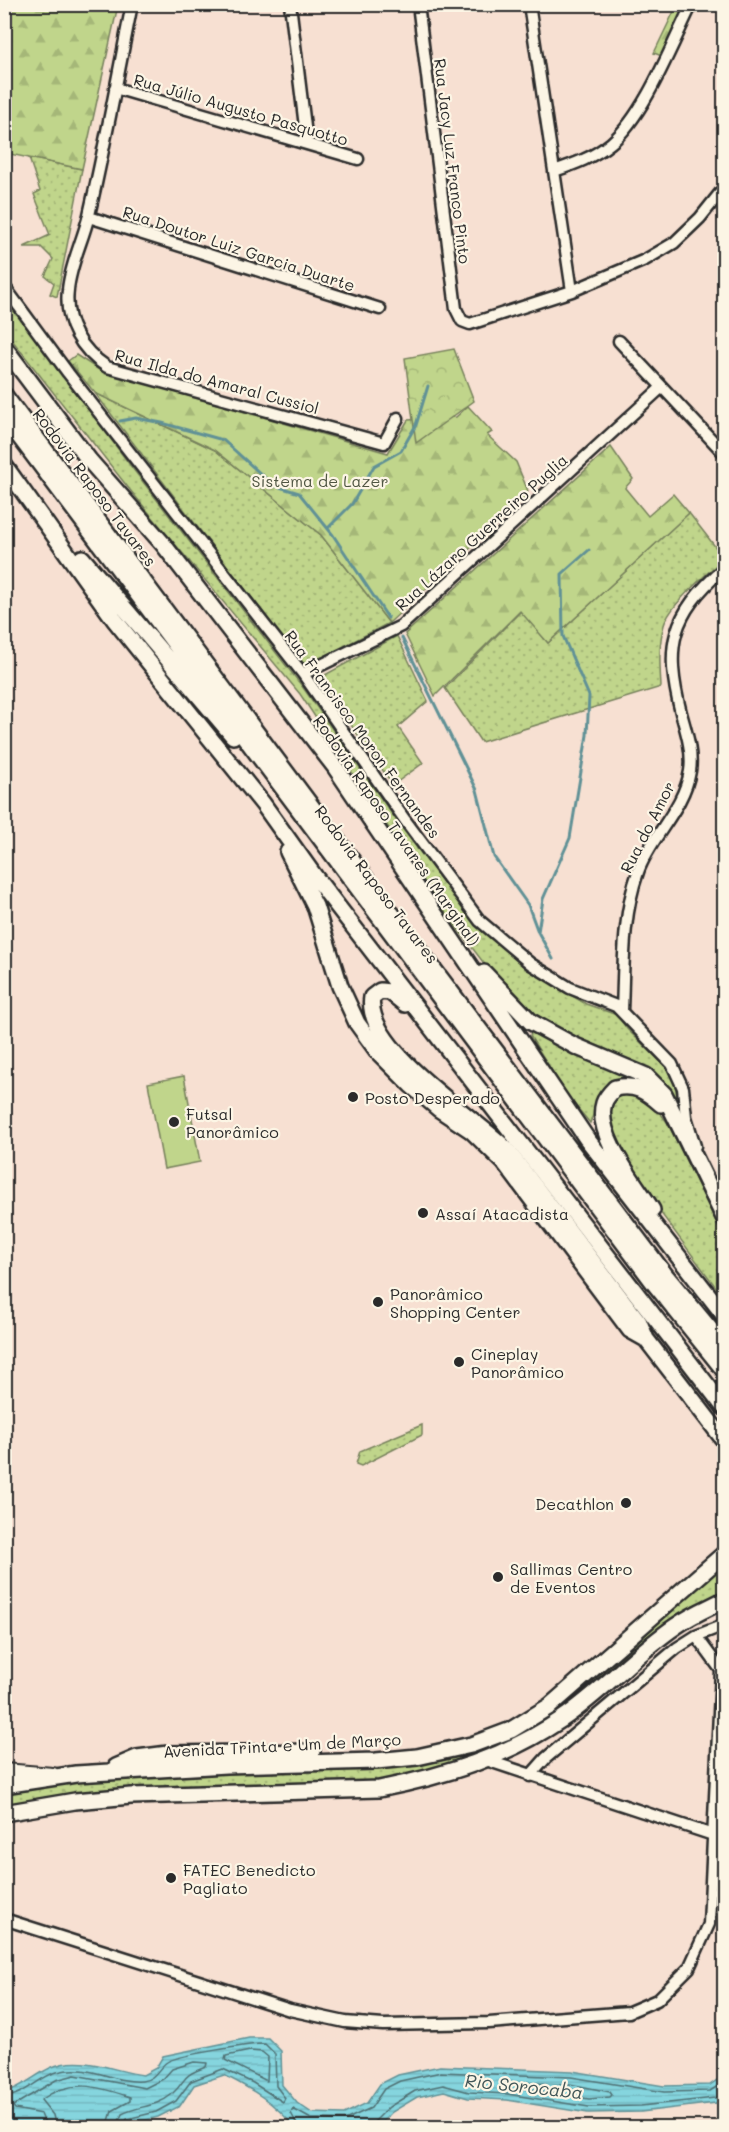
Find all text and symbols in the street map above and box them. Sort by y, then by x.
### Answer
street label: Rua Jacy Luz Franco Pinto [430,57,476,265]
street label: Rua Júlio Augusto Pasquotto [131,68,351,150]
street label: Rua Doutor Luiz Garcia Duarte [120,200,358,296]
street label: Rua Ilda do Amaral Cussiol [113,344,321,418]
street label: Rodovia Raposo Tavares [29,404,161,570]
street label: Rua Lázaro Guerreiro Puglia [390,449,572,615]
park label: Sistema de Lazer [252,470,388,491]
street label: Rua Francisco Moron Fernandes [280,626,446,842]
street label: Rodovia Raposo Tavares (Marginal) [310,711,484,949]
street label: Rua do Amor [615,778,679,876]
street label: Rodovia Raposo Tavares [311,801,443,967]
place label: Posto Desperado [365,1087,500,1108]
marker: Posto Desperado [346,1090,360,1104]
place label: Futsal Panorâmico [186,1103,279,1142]
marker: Futsal Panorâmico [167,1115,181,1129]
place label: Assaí Atacadista [435,1203,569,1224]
marker: Assaí Atacadista [416,1206,430,1220]
place label: Panorâmico Shopping Center [390,1283,521,1322]
marker: Panorâmico Shopping Center [371,1295,385,1309]
place label: Cineplay Panorâmico [471,1343,564,1382]
marker: Cineplay Panorâmico [452,1355,466,1369]
place label: Decathlon [535,1493,614,1514]
marker: Decathlon [619,1496,633,1510]
place label: Sallimas Centro de Eventos [510,1558,632,1597]
marker: Sallimas Centro de Eventos [491,1570,505,1584]
street label: Avenida Trinta e Um de Março [163,1728,401,1762]
place label: FATEC Benedicto Pagliato [183,1859,315,1898]
marker: FATEC Benedicto Pagliato [164,1871,178,1885]
water label: Rio Sorocaba [464,2068,584,2104]

